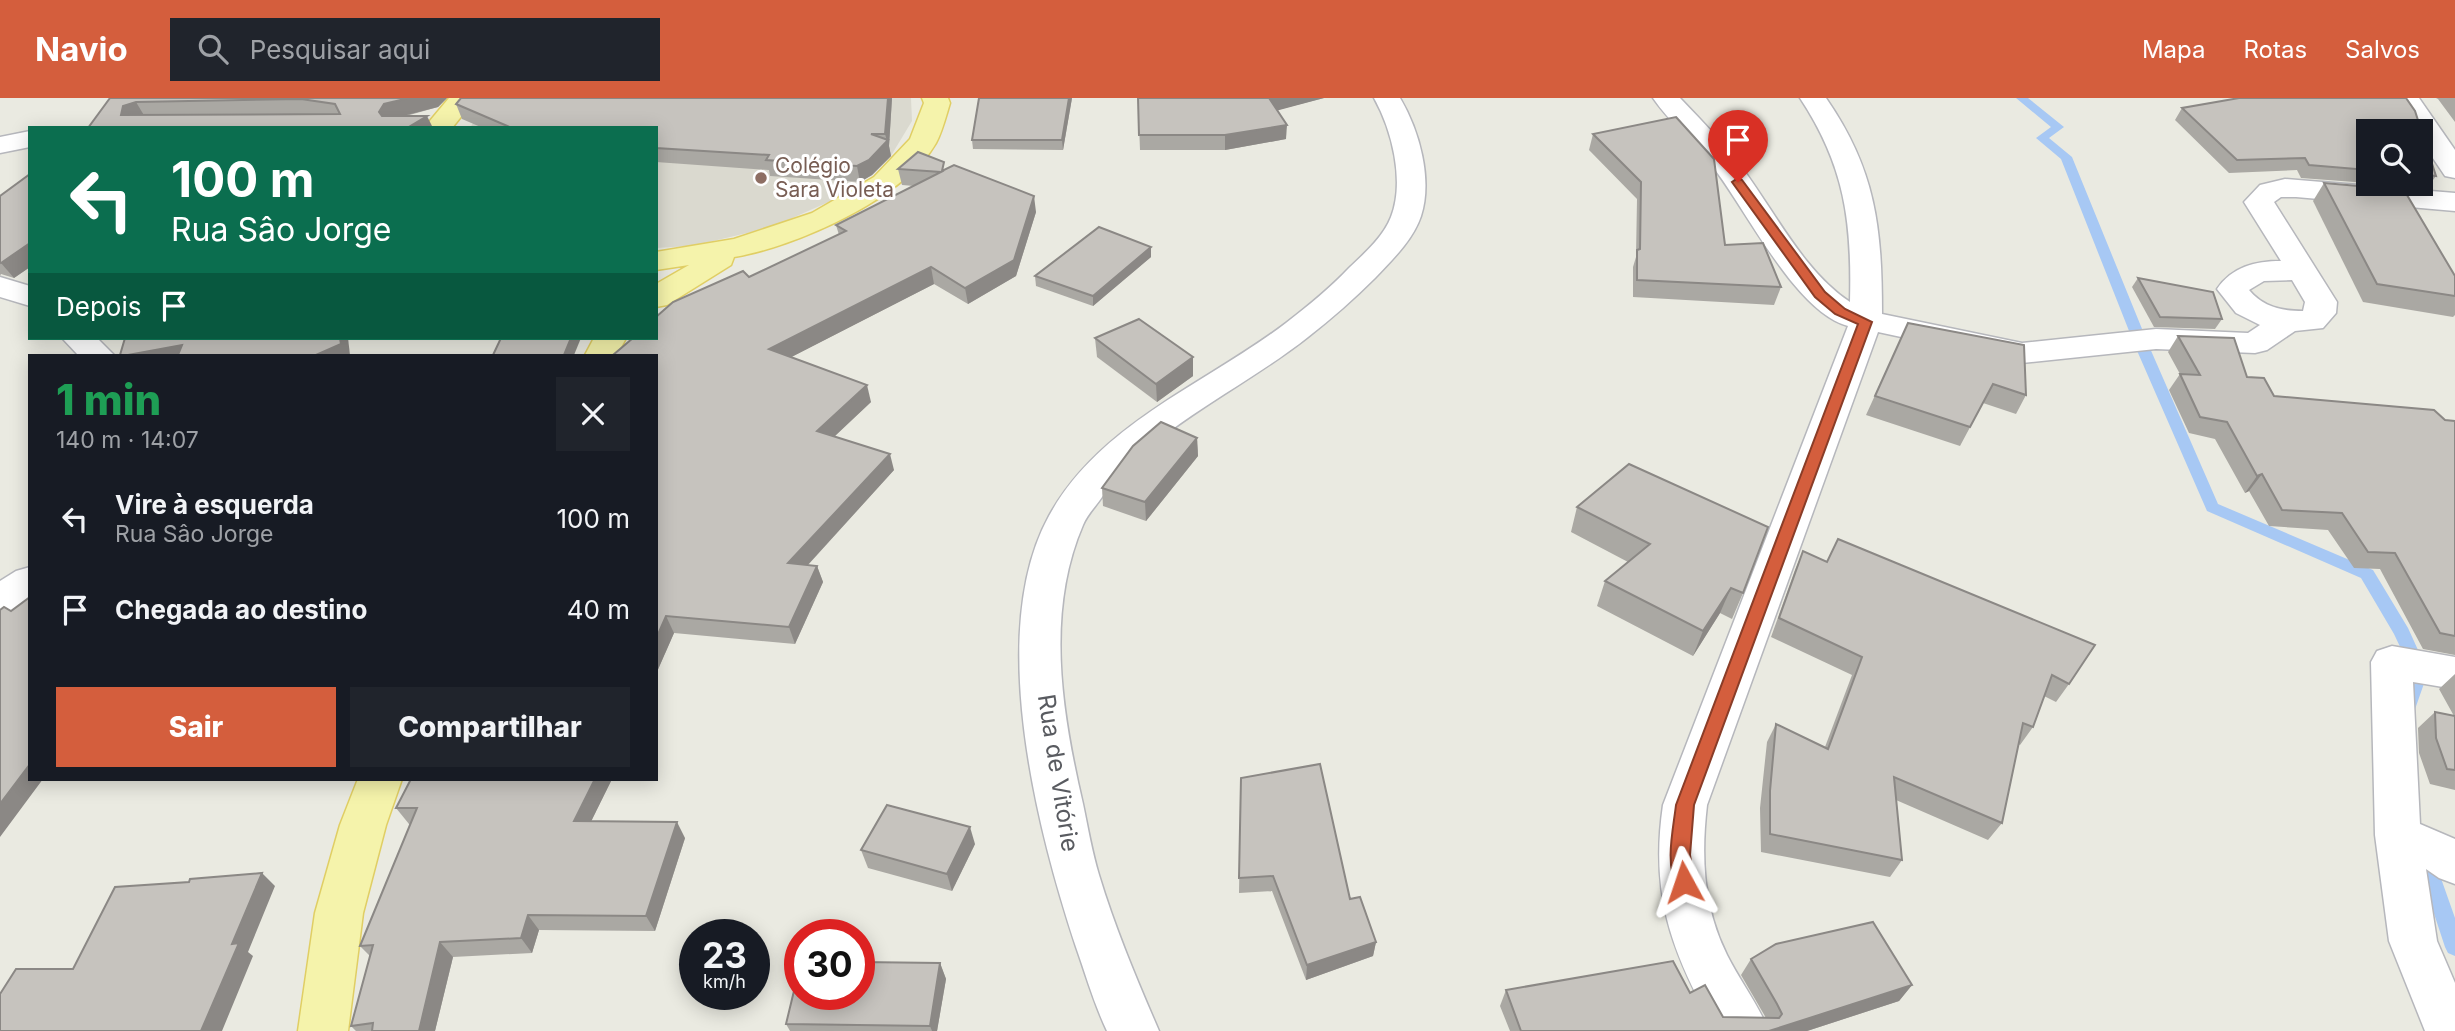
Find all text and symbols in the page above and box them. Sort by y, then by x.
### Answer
search box [170,18,660,81]
text: Navio [35,29,128,69]
icon: search [194,30,232,68]
text: Pesquisar aqui [250,34,430,65]
text: Mapa [2142,35,2206,64]
text: Rotas [2244,35,2307,64]
text: Salvos [2345,35,2420,64]
pin [1708,110,1768,182]
map controls [2356,119,2433,196]
button: search [2356,119,2433,196]
icon: arrive [1719,121,1757,159]
text: 100 m [171,150,315,209]
place label: Colégio Sara Violeta [775,153,894,202]
icon: left [56,154,147,245]
marker: Colégio Sara Violeta [753,170,769,186]
text: Rua Sâo Jorge [171,210,391,249]
icon: arrive [155,287,193,325]
text: Depois [56,291,141,322]
text: 1 min [56,374,161,425]
button: close [556,377,630,451]
text: 140 m · 14:07 [56,426,199,454]
text: Vire à esquerda [115,489,314,520]
icon: left [56,500,94,538]
text: 100 m [557,503,630,534]
text: Rua Sâo Jorge [115,520,273,548]
icon: arrive [56,591,94,629]
text: Chegada ao destino [115,594,367,625]
text: 40 m [567,594,630,625]
button: Sair [56,687,336,767]
button: Compartilhar [350,687,630,767]
street label: Rua de Vitórie [1032,692,1085,854]
position arrow [1647,845,1721,919]
speed limit sign: 30 [784,919,875,1010]
text: 23 [702,934,747,976]
text: km/h [703,971,746,992]

